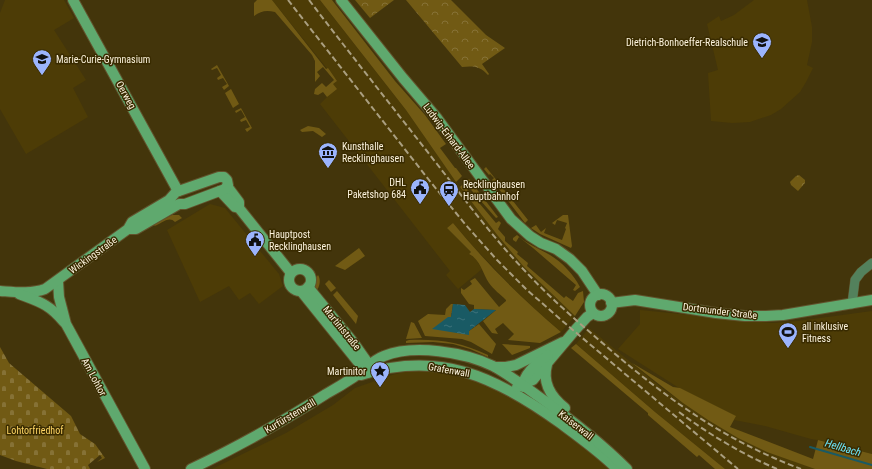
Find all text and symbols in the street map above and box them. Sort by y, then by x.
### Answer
school or university icon: Dietrich-Bonhoeffer-Realschule [751,31,773,59]
place label: Dietrich-Bonhoeffer-Realschule [626,37,748,48]
school or university icon: Marie-Curie-Gymnasium [31,48,53,76]
place label: Marie-Curie-Gymnasium [56,54,150,65]
street label: Oerweg [114,79,138,111]
street label: Ludwig-Erhard-Allee [421,101,477,171]
museum icon: Kunsthalle Recklinghausen [317,141,339,169]
place label: Kunsthalle Recklinghausen [342,141,404,164]
place label: DHL Paketshop 684 [347,177,406,200]
public building icon: DHL Paketshop 684 [409,177,431,205]
station icon: Recklinghausen Hauptbahnhof [438,179,460,207]
place label: Recklinghausen Hauptbahnhof [463,179,525,202]
public building icon: Hauptpost Recklinghausen [244,229,266,257]
place label: Hauptpost Recklinghausen [269,229,331,252]
street label: Wickingstraße [67,234,119,276]
street label: Dortmunder Straße [682,301,758,321]
street label: Martinistraße [321,304,363,352]
sports icon: all inklusive Fitness [777,321,799,349]
place label: all inklusive Fitness [802,321,849,344]
street label: Am Lohtor [79,356,109,398]
place icon: Martinitor [369,360,391,388]
street label: Grafenwall [427,361,471,379]
place label: Martinitor [327,366,366,377]
street label: Kurfürstenwall [263,397,317,435]
street label: Kaiserwall [557,408,595,442]
park label: Lohtorfriedhof [7,425,64,436]
water label: Hellbach [823,437,863,459]

